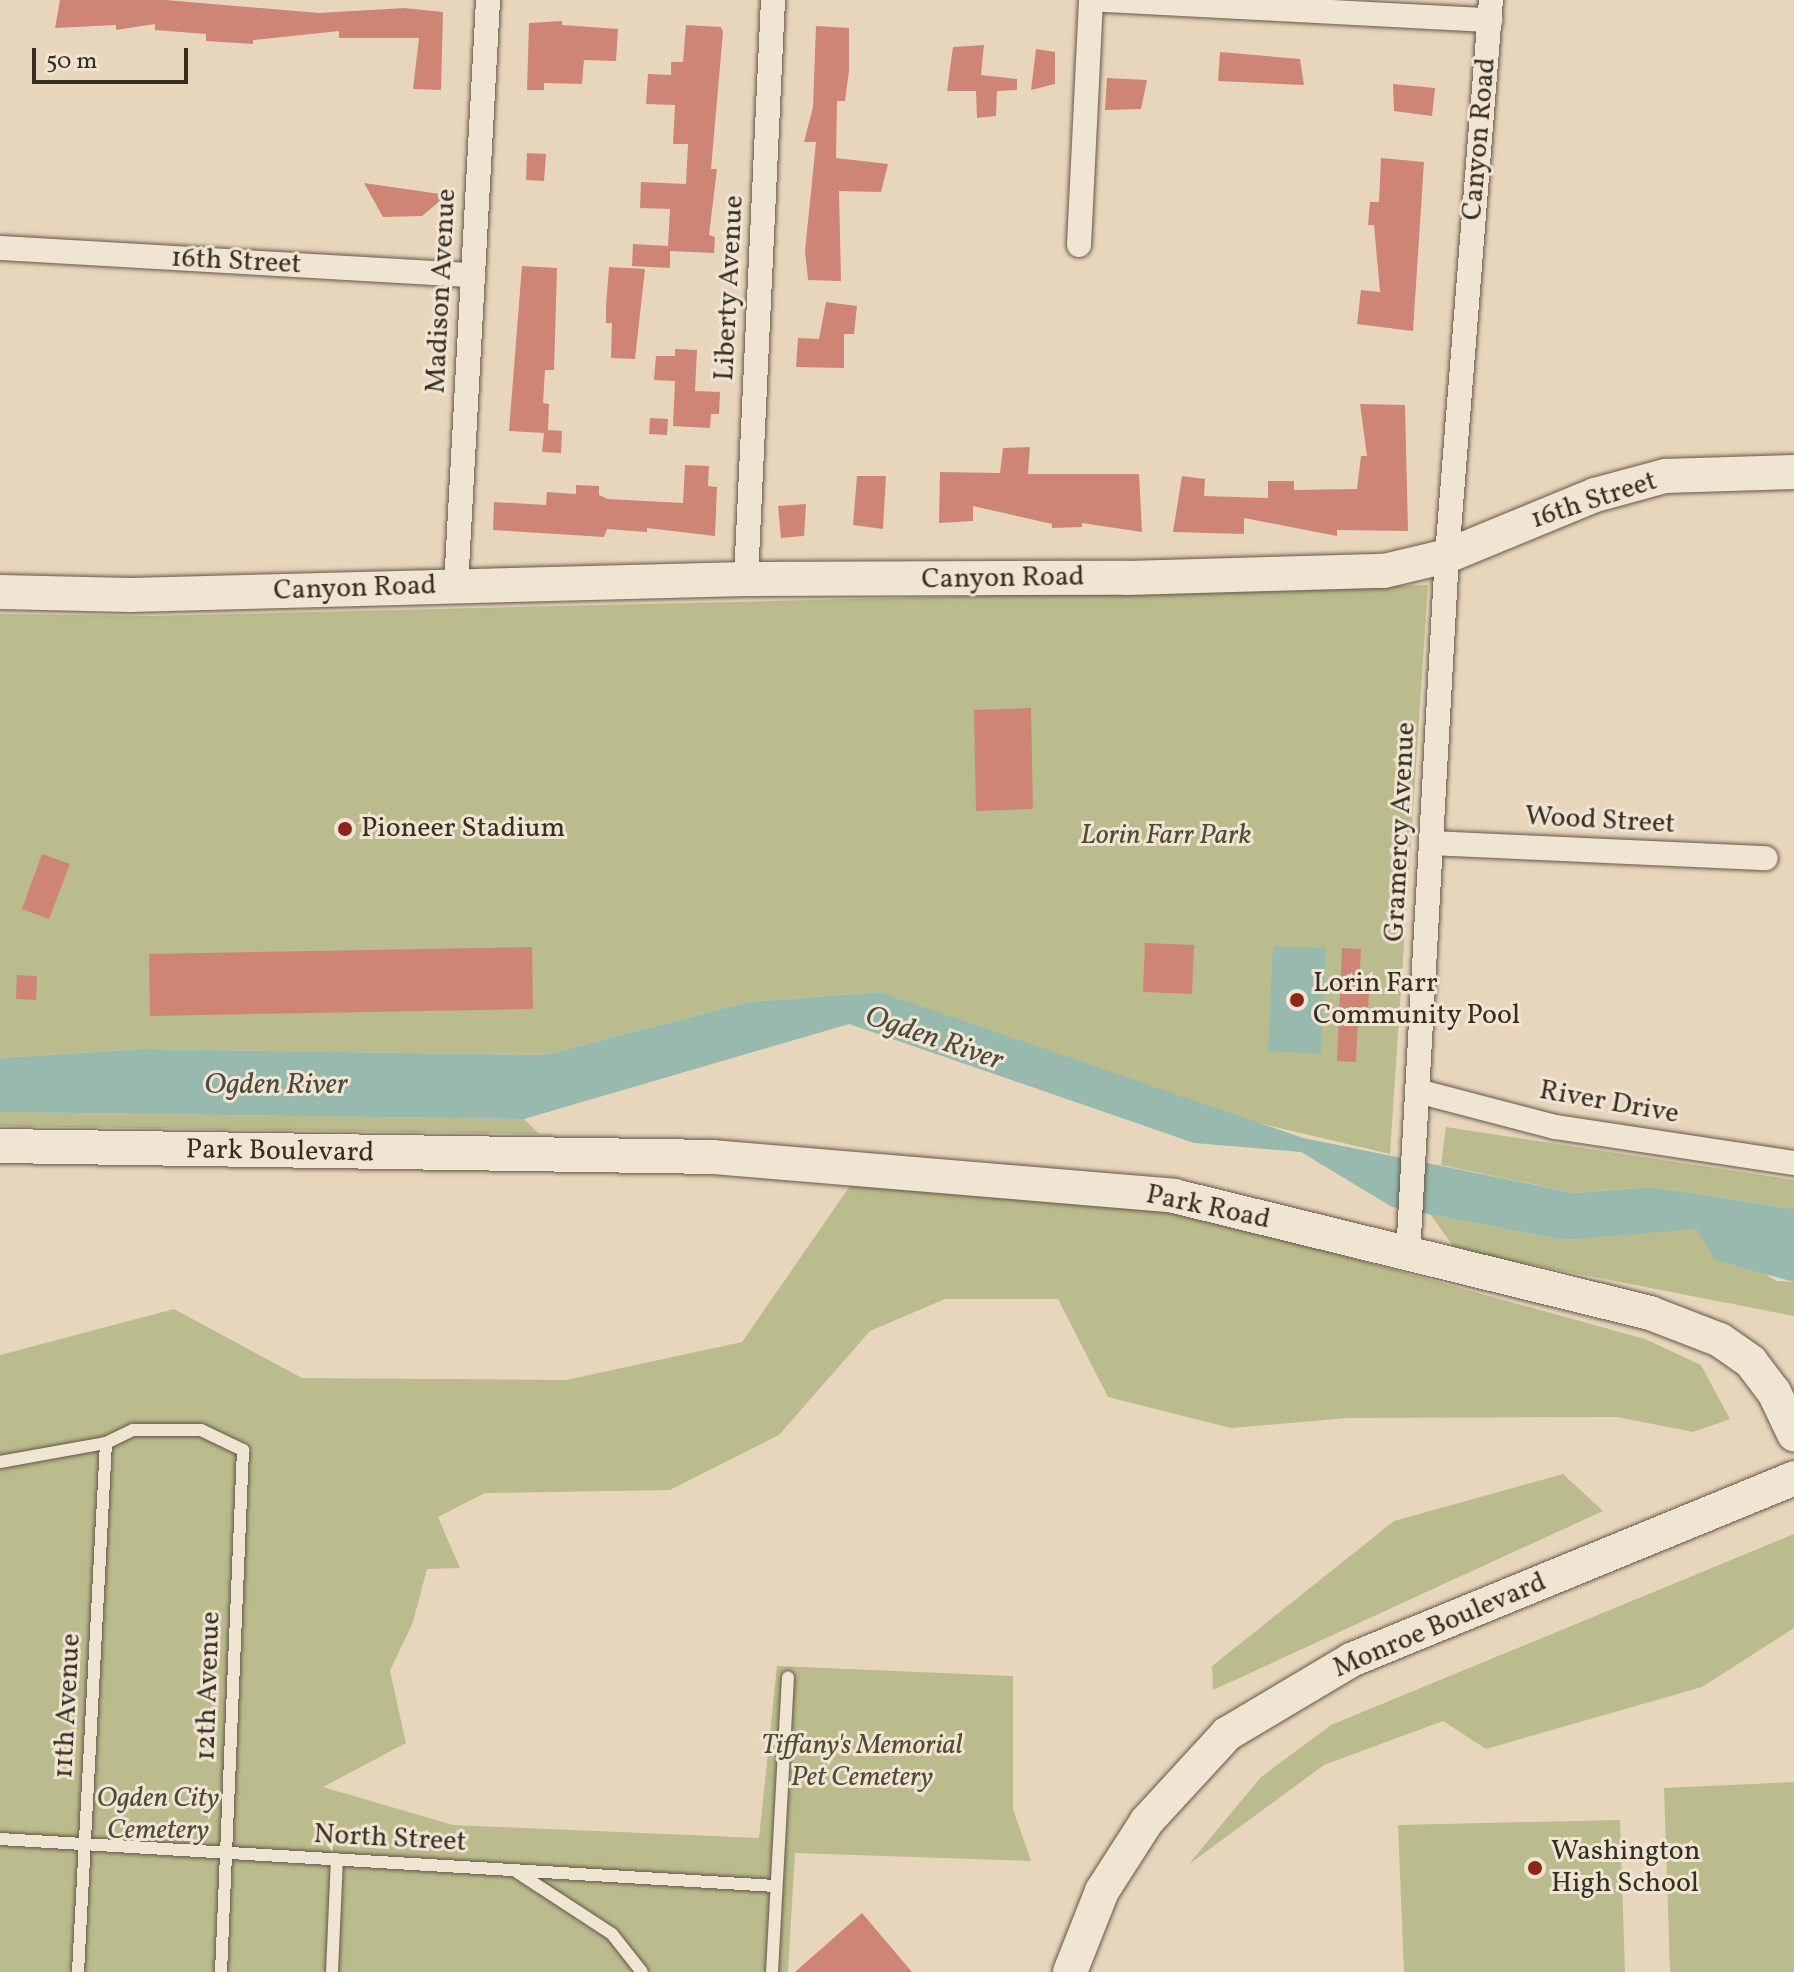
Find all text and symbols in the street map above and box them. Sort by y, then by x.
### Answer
scale bar [36,32,192,82]
text: 50 m [46,45,98,79]
street label: Canyon Road [1456,56,1504,222]
street label: Madison Avenue [420,188,464,394]
street label: Liberty Avenue [708,194,752,382]
street label: 16th Street [170,242,302,282]
street label: 16th Street [1527,465,1661,537]
street label: Canyon Road [921,561,1085,597]
street label: Canyon Road [273,569,437,609]
street label: Gramercy Avenue [1378,721,1424,943]
street label: Wood Street [1524,800,1676,842]
place label: Pioneer Stadium [361,812,565,846]
park label: Lorin Farr Park [1080,819,1252,853]
marker: Pioneer Stadium [336,820,354,838]
place label: Lorin Farr Community Pool [1313,967,1521,1033]
marker: Lorin Farr Community Pool [1288,991,1306,1009]
water label: Ogden River [860,999,1008,1079]
water label: Ogden River [204,1067,348,1103]
street label: River Drive [1537,1074,1681,1132]
street label: Park Boulevard [185,1134,375,1170]
street label: Park Road [1143,1178,1273,1238]
street label: Monroe Boulevard [1328,1566,1552,1686]
street label: 12th Avenue [190,1611,228,1761]
street label: 11th Avenue [47,1633,89,1779]
park label: Tiffany's Memorial Pet Cemetery [761,1729,963,1795]
park label: Ogden City Cemetery [97,1782,219,1848]
street label: North Street [313,1818,467,1860]
place label: Washington High School [1551,1835,1700,1901]
marker: Washington High School [1526,1859,1544,1877]

